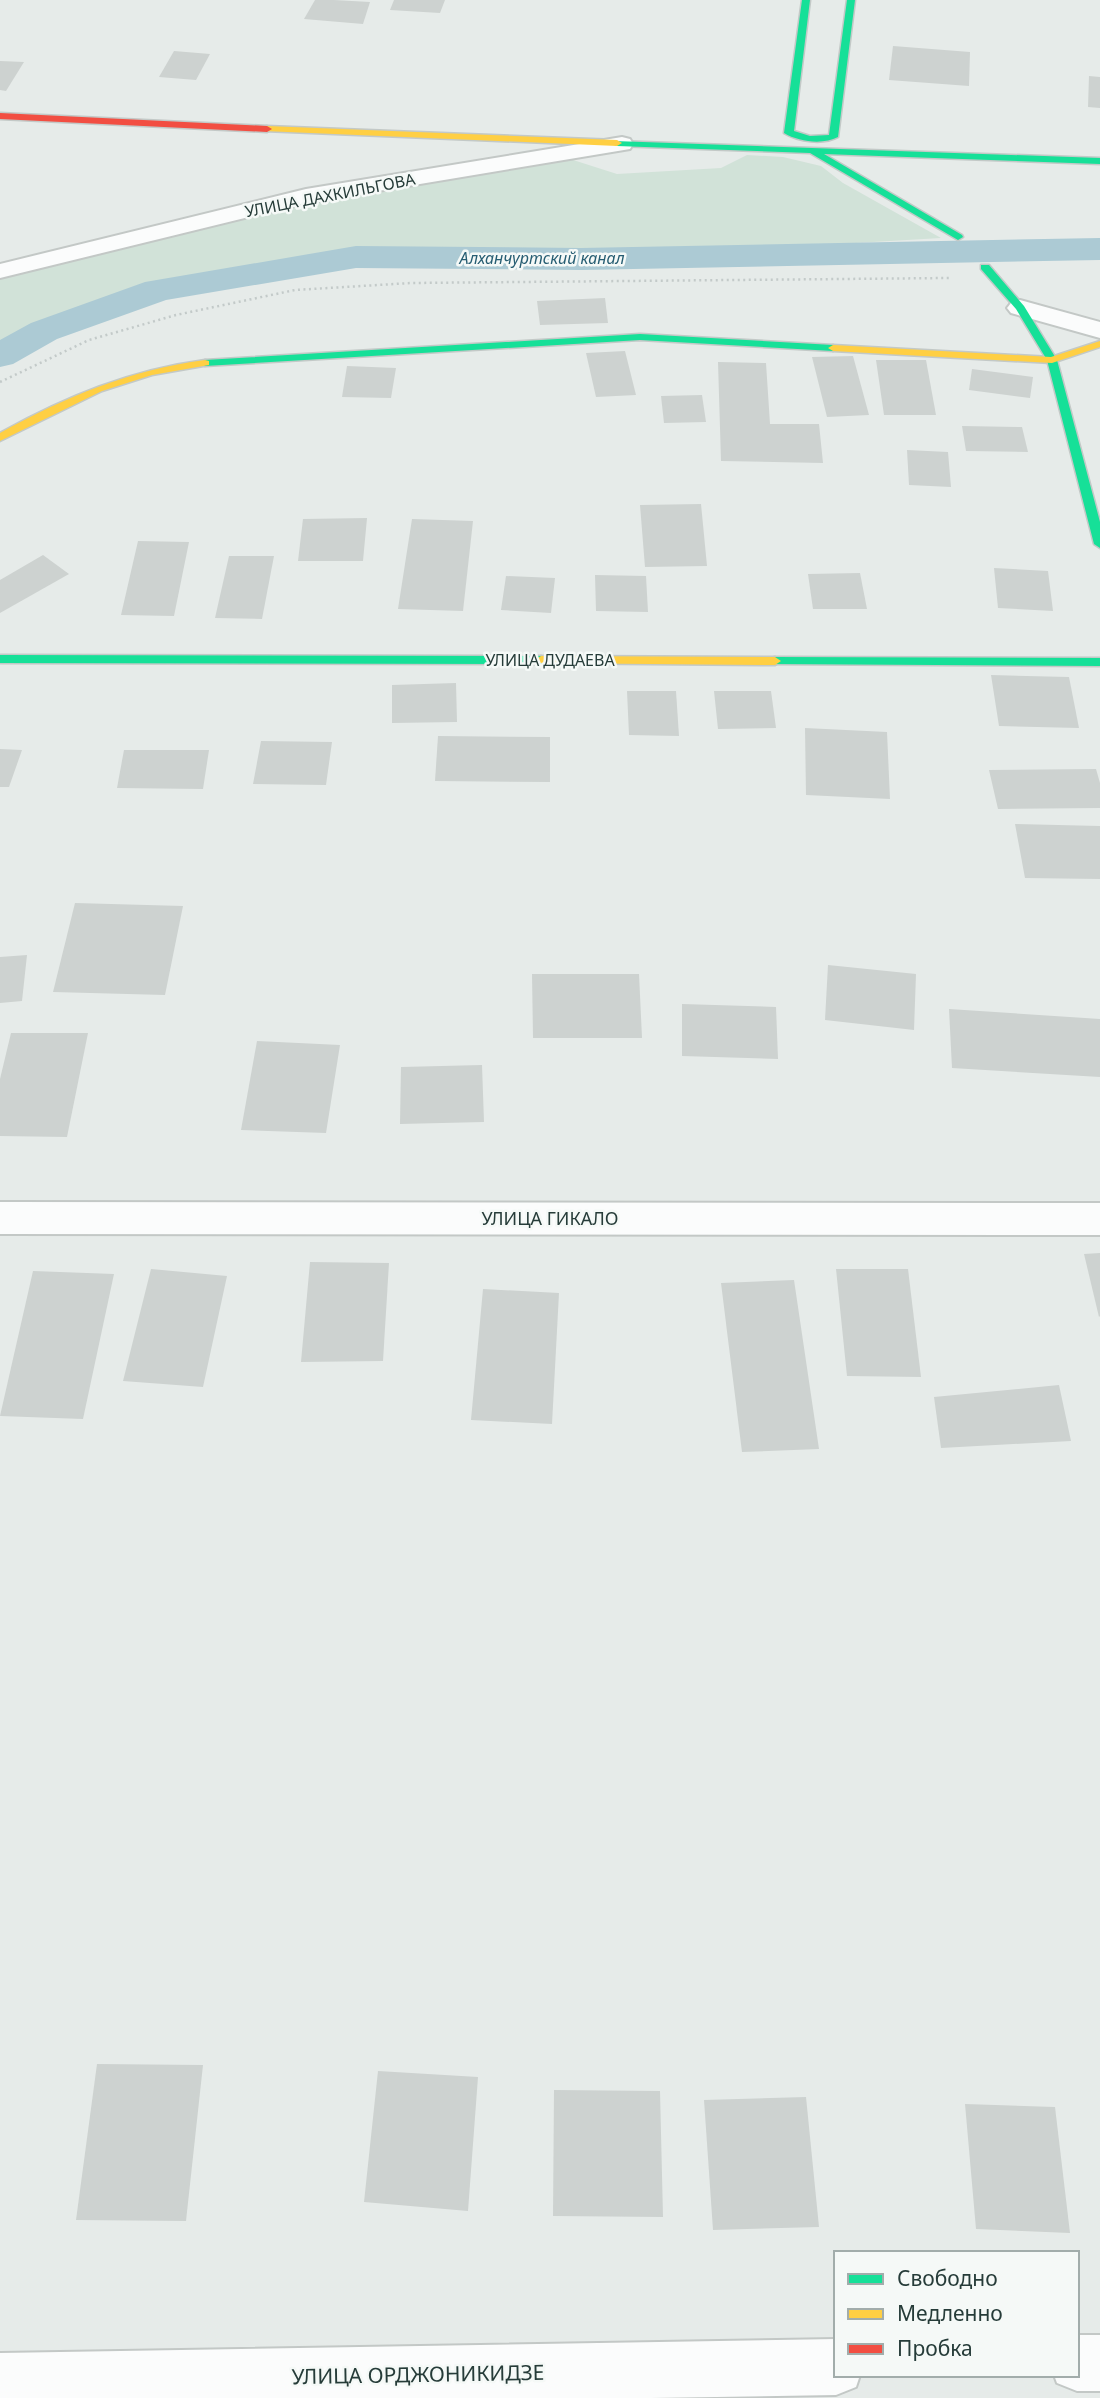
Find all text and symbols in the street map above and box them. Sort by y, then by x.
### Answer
street label: УЛИЦА ДАХКИЛЬГОВА [243,168,418,222]
water label: Алханчуртский канал [458,247,625,269]
street label: УЛИЦА ДУДАЕВА [485,649,615,671]
street label: УЛИЦА ГИКАЛО [482,1206,618,1230]
legend [834,2251,1079,2377]
text: Свободно [897,2264,998,2292]
text: Медленно [897,2299,1003,2327]
text: Пробка [897,2334,973,2362]
street label: УЛИЦА ОРДЖОНИКИДЗЕ [291,2358,545,2390]

